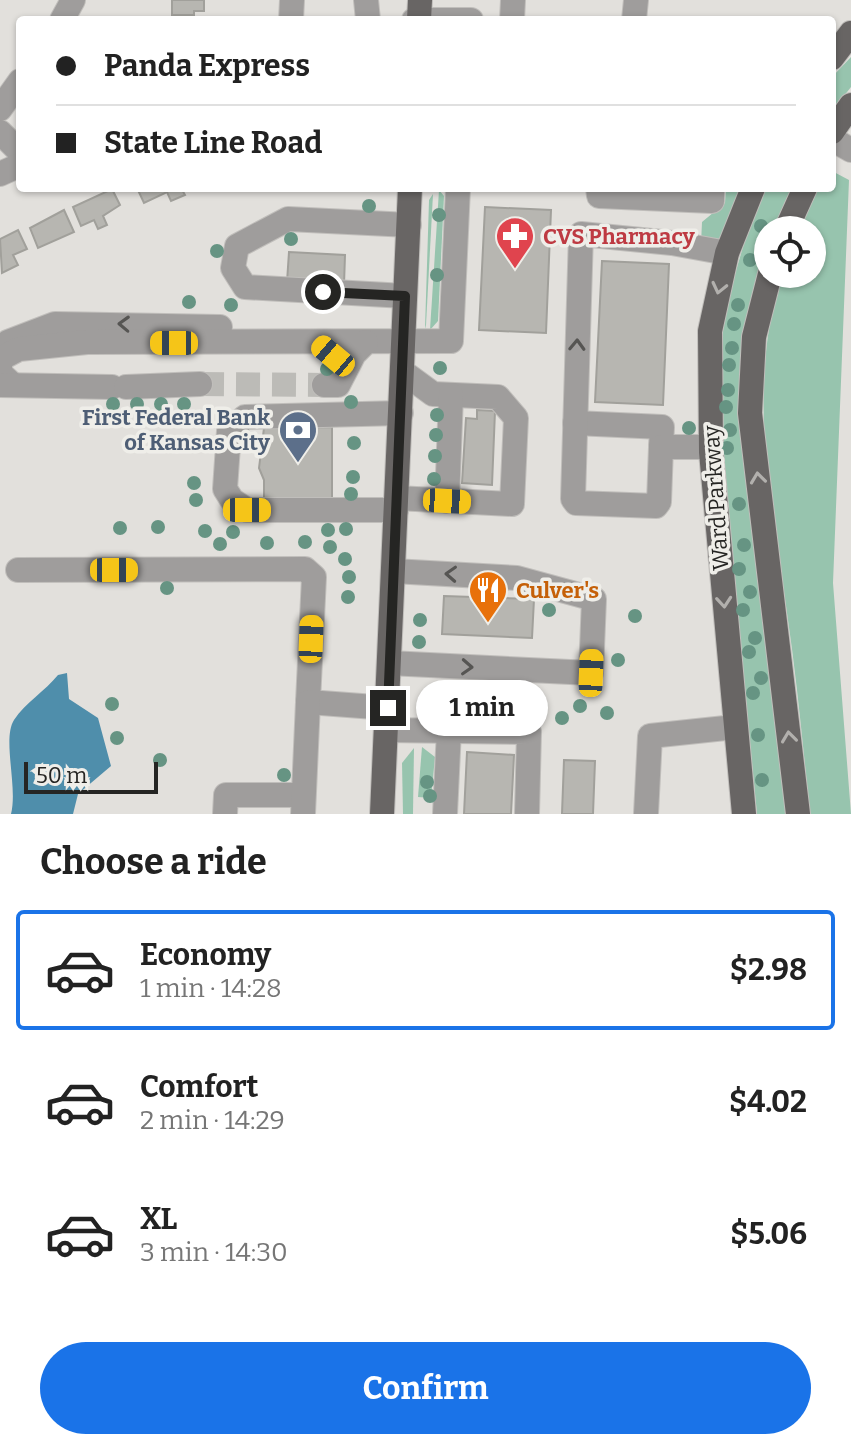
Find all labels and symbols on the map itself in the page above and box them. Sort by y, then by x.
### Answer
pharmacy icon: CVS Pharmacy [494,215,536,270]
place label: CVS Pharmacy [543,223,696,250]
route start [305,274,341,310]
one-way arrow [711,281,728,294]
one-way arrow [117,315,130,332]
car [150,331,198,355]
car [307,331,359,381]
one-way arrow [569,338,586,351]
place label: First Federal Bank of Kansas City [82,404,271,456]
bank icon: First Federal Bank of Kansas City [277,409,319,464]
street label: Ward Parkway [697,424,735,572]
one-way arrow [750,471,767,485]
car [422,488,472,514]
car [223,498,271,522]
car [90,558,138,582]
one-way arrow [444,566,457,583]
restaurant icon: Culver's [467,569,509,624]
place label: Culver's [516,577,599,604]
one-way arrow [715,596,732,609]
car [298,615,324,663]
car [578,649,604,697]
one-way arrow [461,658,474,675]
callout: 1 min [416,680,548,736]
route end [370,690,406,726]
one-way arrow [780,730,797,743]
scale bar [24,758,158,794]

